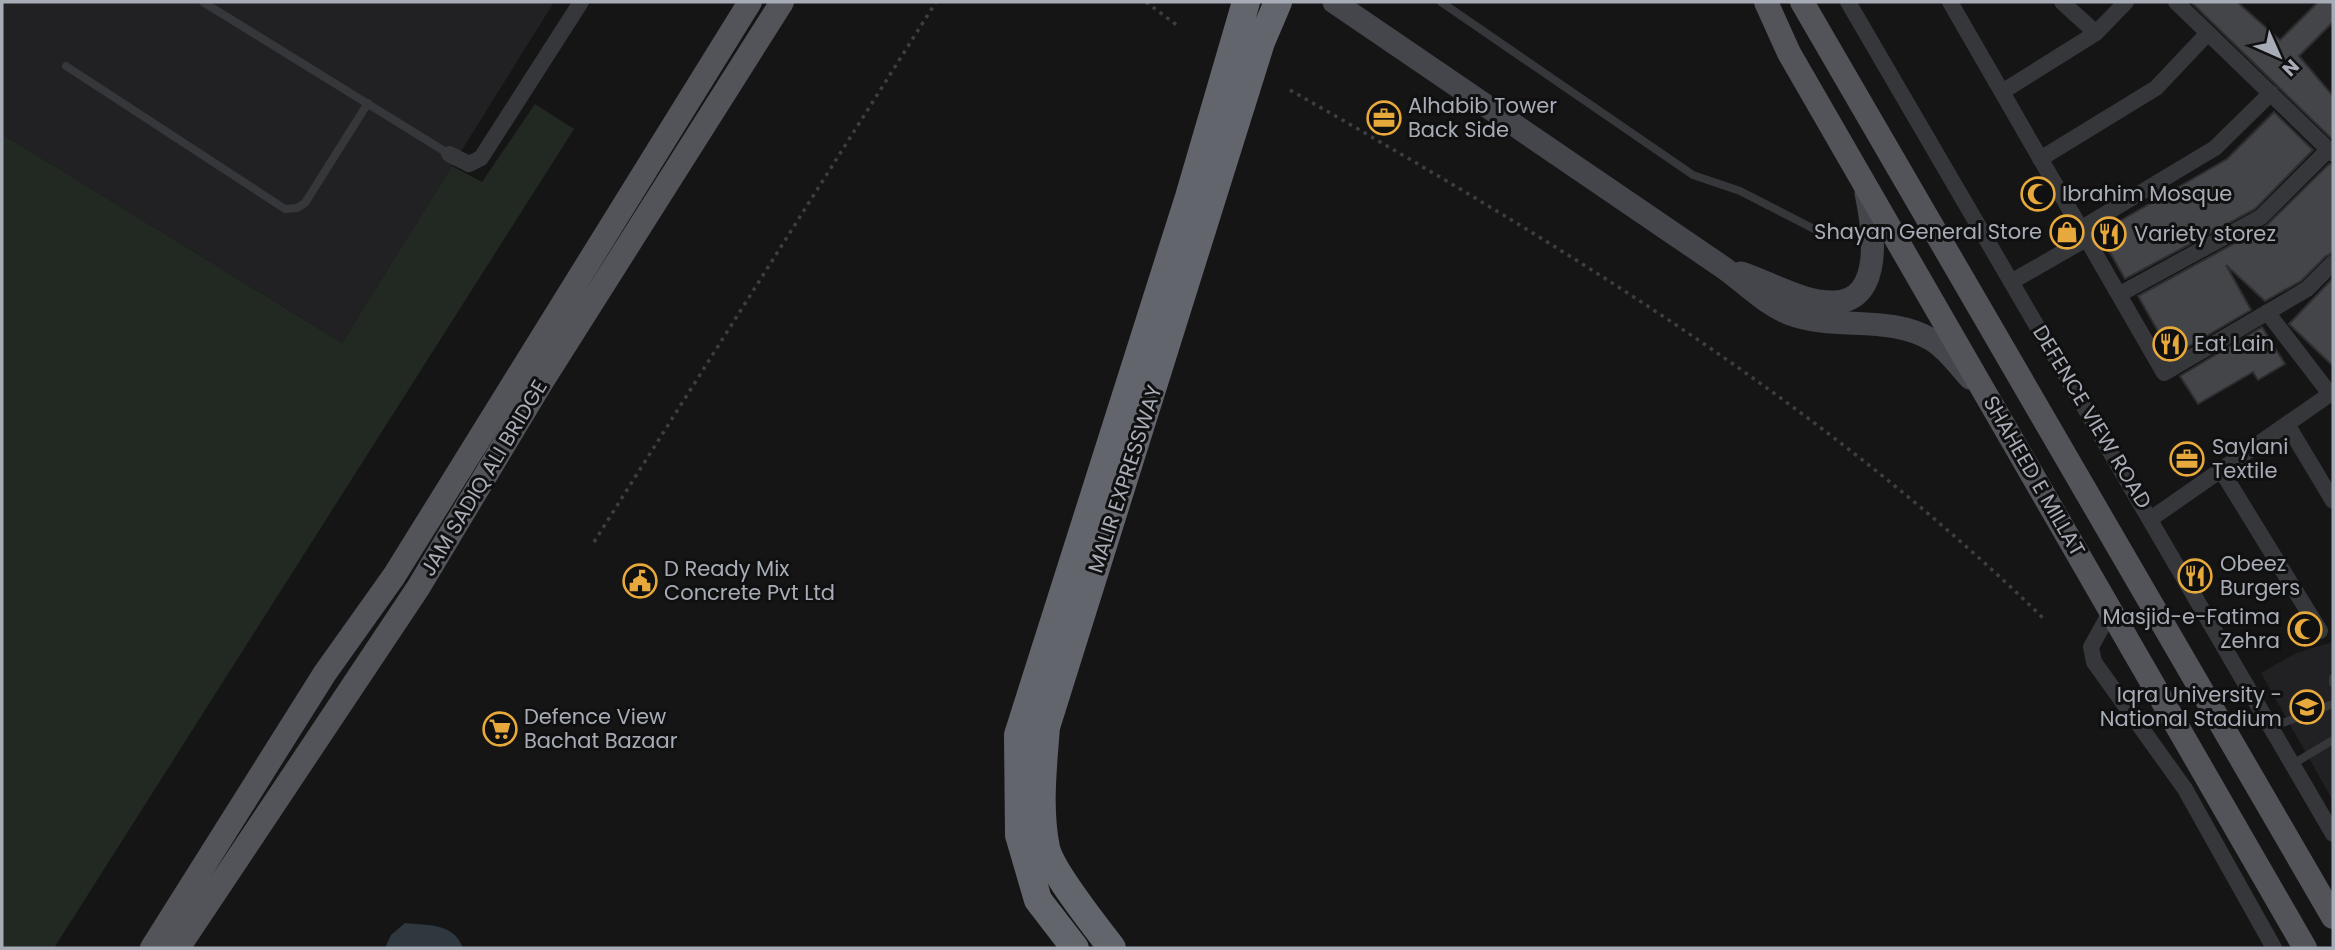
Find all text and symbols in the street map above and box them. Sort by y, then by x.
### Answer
north arrow [2244,21,2314,91]
text: N [2276,53,2305,82]
place label: Alhabib Tower Back Side [1408,91,1557,144]
office icon: Alhabib Tower Back Side [1365,99,1403,137]
mosque icon: Ibrahim Mosque [2019,175,2057,213]
place label: Ibrahim Mosque [2062,179,2232,208]
shop icon: Shayan General Store [2048,213,2086,251]
restaurant icon: Variety storez [2090,215,2128,253]
place label: Shayan General Store [1814,217,2042,246]
place label: Variety storez [2134,219,2276,248]
street label: DEFENCE VIEW ROAD [2026,320,2159,514]
restaurant icon: Eat Lain [2151,325,2189,363]
place label: Eat Lain [2194,329,2274,358]
street label: JAM SADIQ ALI BRIDGE [413,374,554,581]
street label: MALIR EXPRESSWAY [1080,381,1169,577]
street label: SHAHEED E MILLAT [1977,390,2092,561]
place label: Saylani Textile [2212,432,2288,485]
office icon: Saylani Textile [2168,440,2206,478]
place label: Obeez Burgers [2220,549,2300,602]
place label: D Ready Mix Concrete Pvt Ltd [664,554,835,607]
restaurant icon: Obeez Burgers [2176,557,2214,595]
public building icon: D Ready Mix Concrete Pvt Ltd [621,562,659,600]
place label: Masjid-e-Fatima Zehra [2103,602,2280,655]
mosque icon: Masjid-e-Fatima Zehra [2286,610,2324,648]
place label: Iqra University - National Stadium [2100,680,2282,733]
school or university icon: Iqra University - National Stadium [2288,688,2326,726]
place label: Defence View Bachat Bazaar [524,702,678,755]
supermarket icon: Defence View Bachat Bazaar [481,710,519,748]

